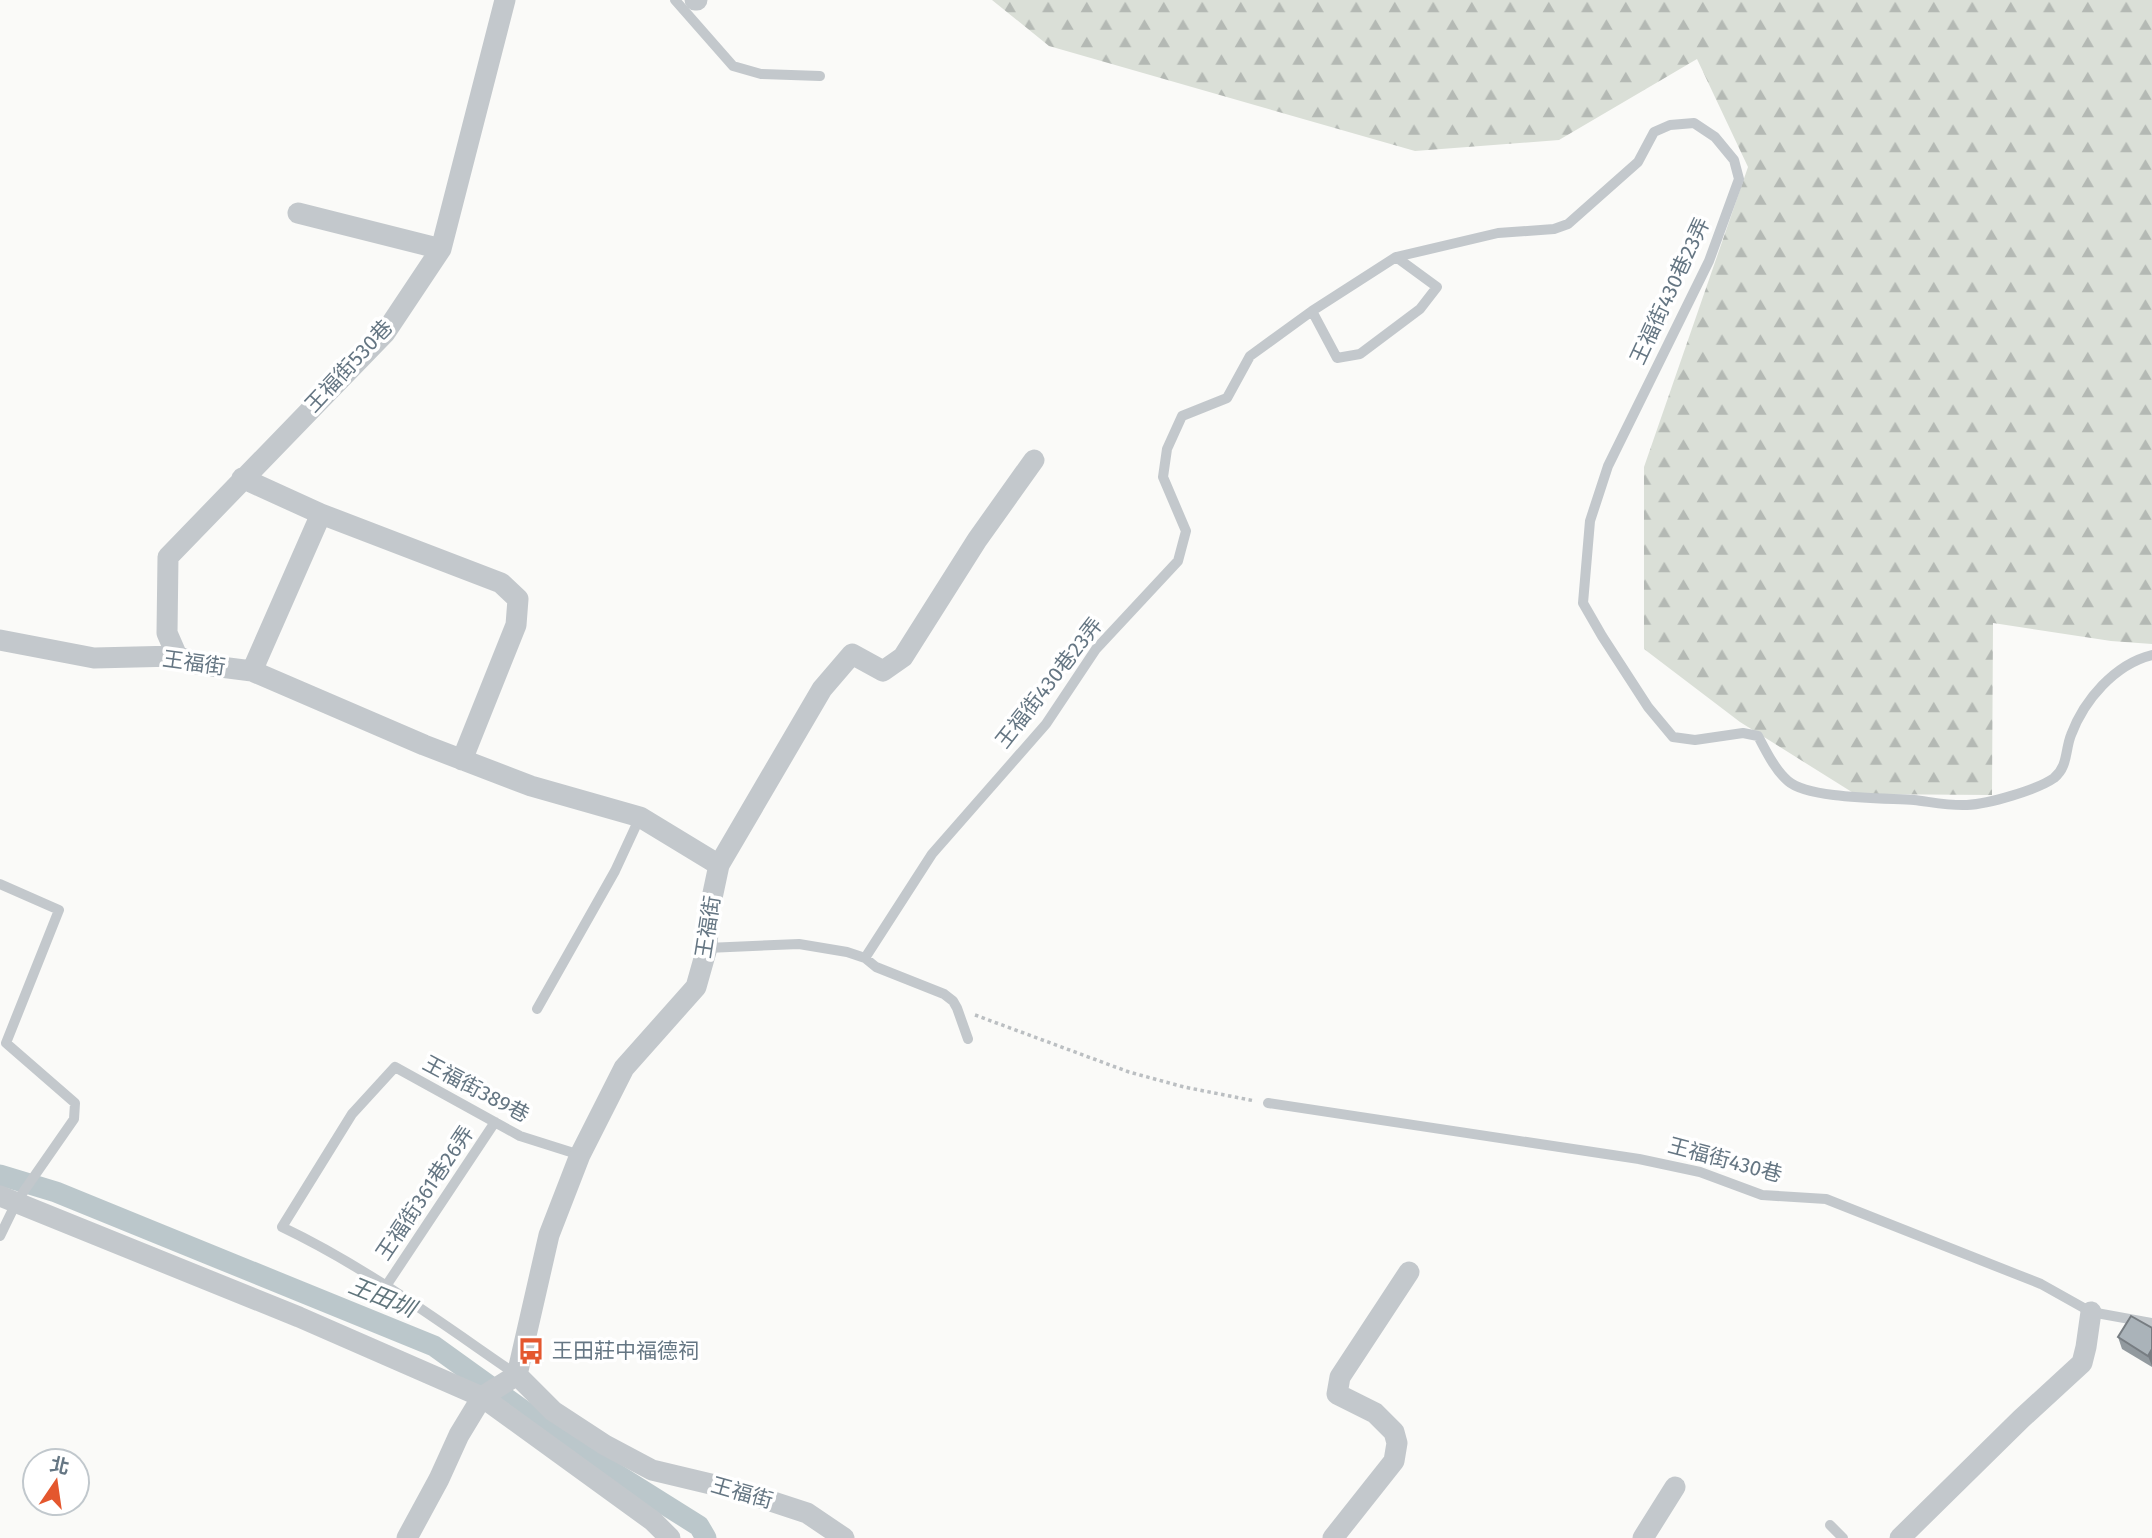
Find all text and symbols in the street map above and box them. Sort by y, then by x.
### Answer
street label: 王福街430巷23弄 [1625,214,1715,368]
street label: 王福街530巷 [300,315,398,417]
street label: 王福街430巷23弄 [990,612,1108,754]
street label: 王福街 [161,646,227,680]
street label: 王福街 [690,894,726,960]
street label: 王福街389巷 [418,1050,534,1128]
street label: 王福街361巷26弄 [371,1121,479,1265]
street label: 王福街430巷 [1665,1132,1785,1188]
water label: 王田圳 [345,1271,422,1324]
bus stop icon: 王田莊中福德祠 [516,1336,546,1366]
place label: 王田莊中福德祠 [552,1338,699,1364]
north arrow [21,1447,91,1517]
text: 北 [48,1453,72,1479]
street label: 王福街 [708,1472,776,1514]

